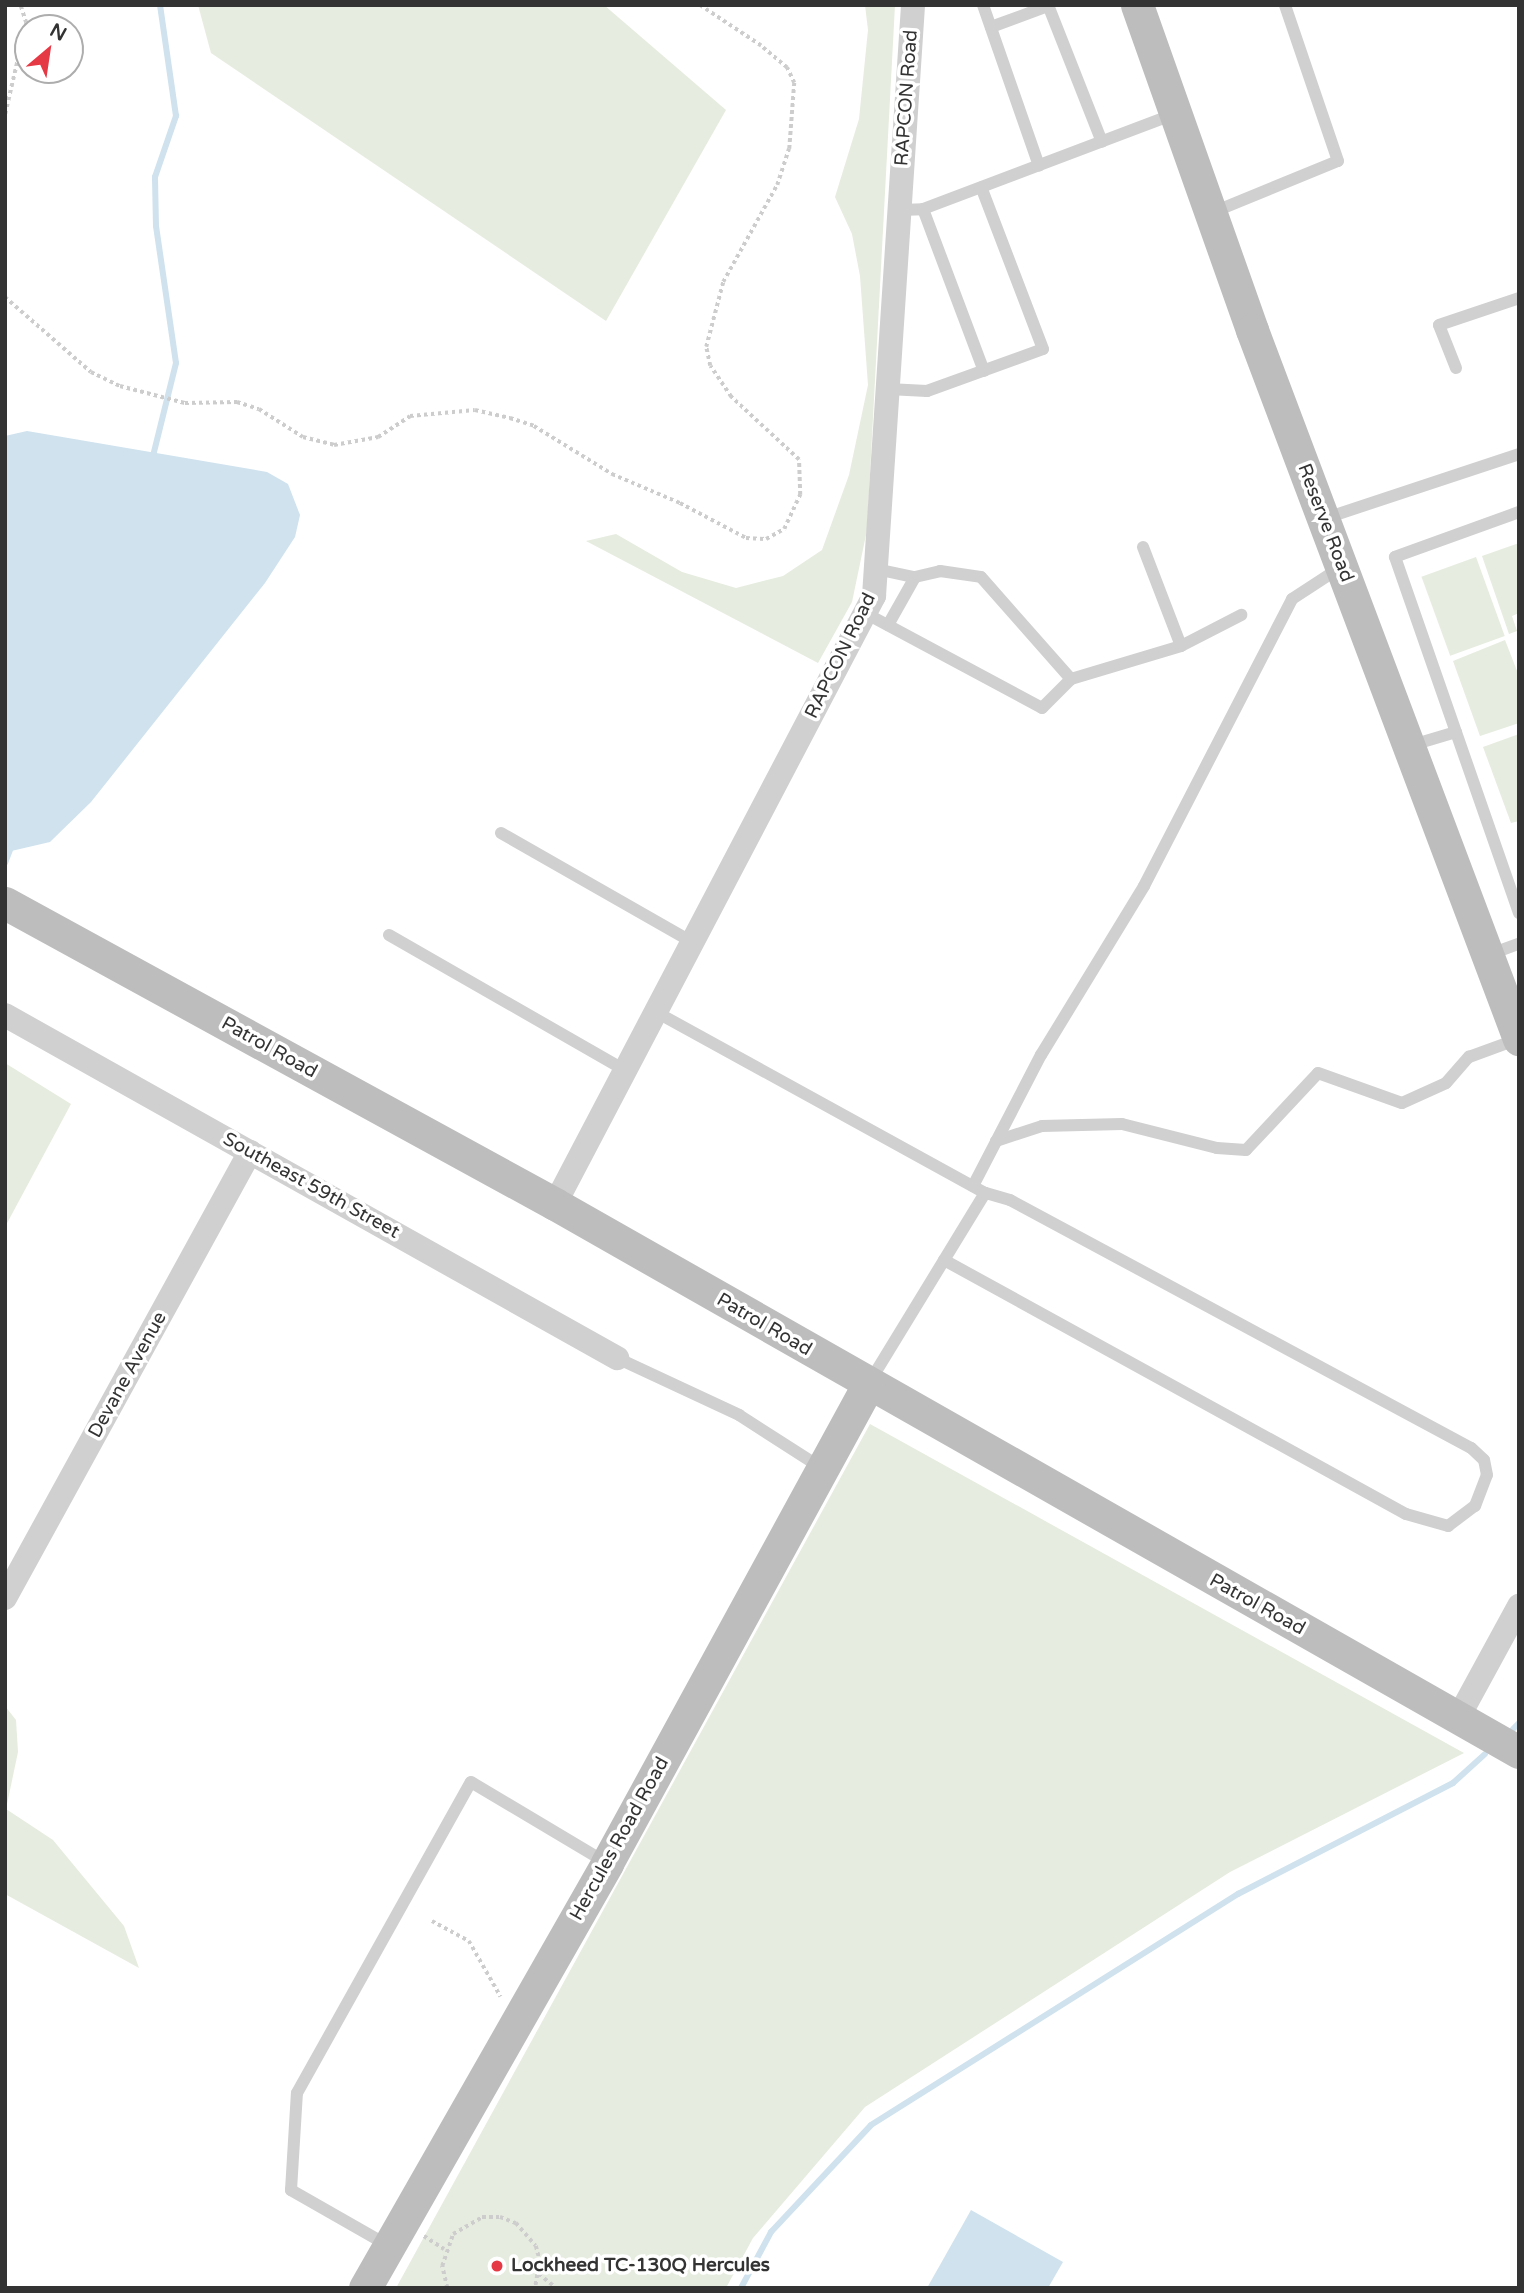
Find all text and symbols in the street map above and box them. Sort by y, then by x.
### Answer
north arrow [14,14,84,84]
text: N [46,19,70,46]
street label: RAPCON Road [891,29,923,167]
street label: Reserve Road [1292,461,1358,585]
street label: RAPCON Road [801,590,881,722]
street label: Patrol Road [217,1012,321,1084]
street label: Southeast 59th Street [219,1128,403,1244]
street label: Patrol Road [712,1289,816,1361]
street label: Devane Avenue [84,1308,172,1442]
street label: Patrol Road [1205,1569,1309,1641]
street label: Hercules Road Road [566,1753,674,1925]
place label: Lockheed TC-130Q Hercules [511,2255,770,2277]
marker: Lockheed TC-130Q Hercules [489,2258,505,2274]

